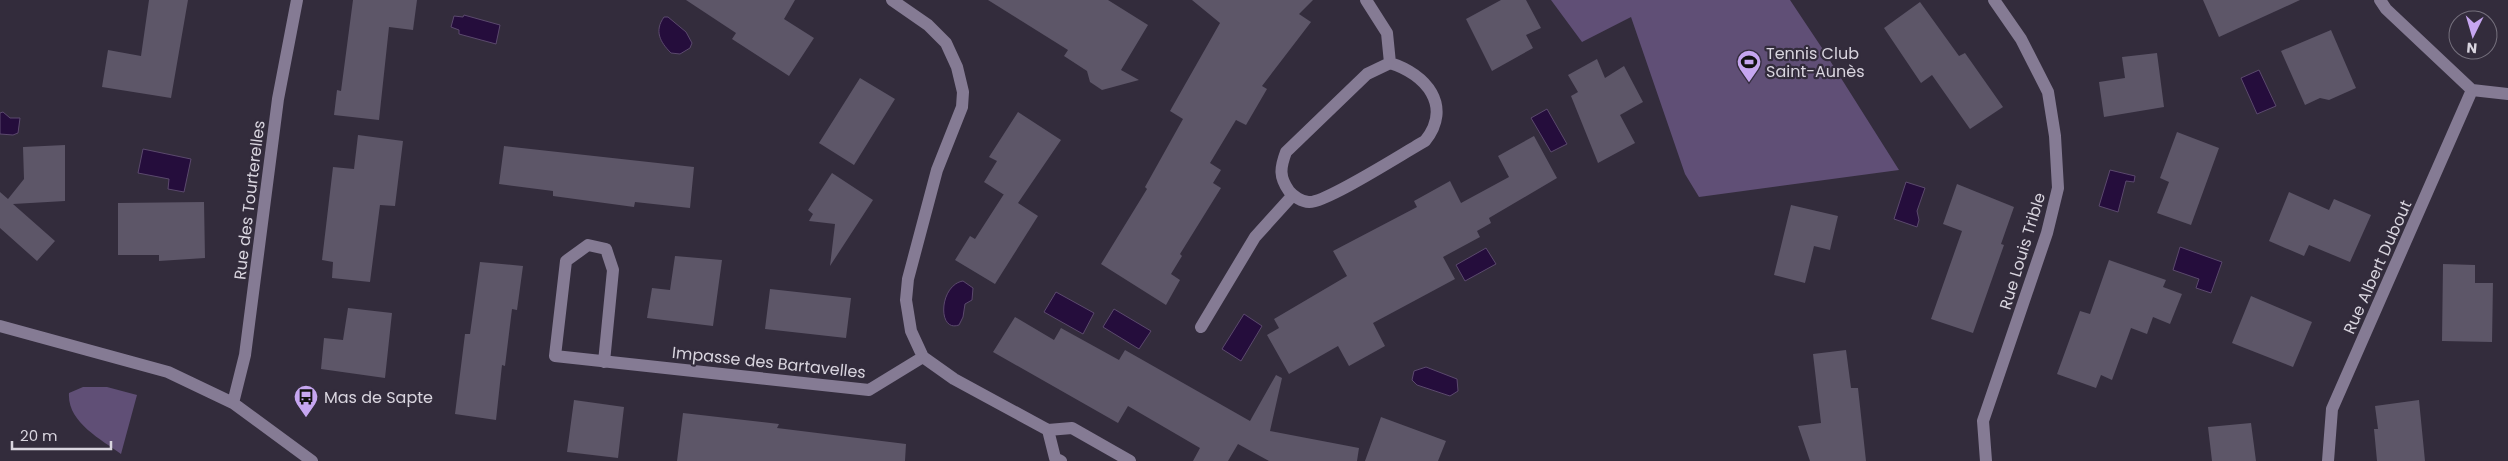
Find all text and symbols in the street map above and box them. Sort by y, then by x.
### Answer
north arrow [2448,10,2498,60]
text: N [2466,38,2478,58]
place label: Tennis Club Saint-Aunès [1766,42,1865,83]
sports icon: Tennis Club Saint-Aunès [1736,49,1762,83]
street label: Rue des Tourterelles [228,119,271,281]
street label: Rue Louis Trible [1994,190,2051,313]
street label: Rue Albert Dubout [2338,196,2417,338]
street label: Impasse des Bartavelles [671,341,867,384]
bus stop icon: Mas de Sapte [293,384,319,418]
place label: Mas de Sapte [324,386,433,409]
scale bar [12,418,111,450]
text: 20 m [20,425,58,446]

